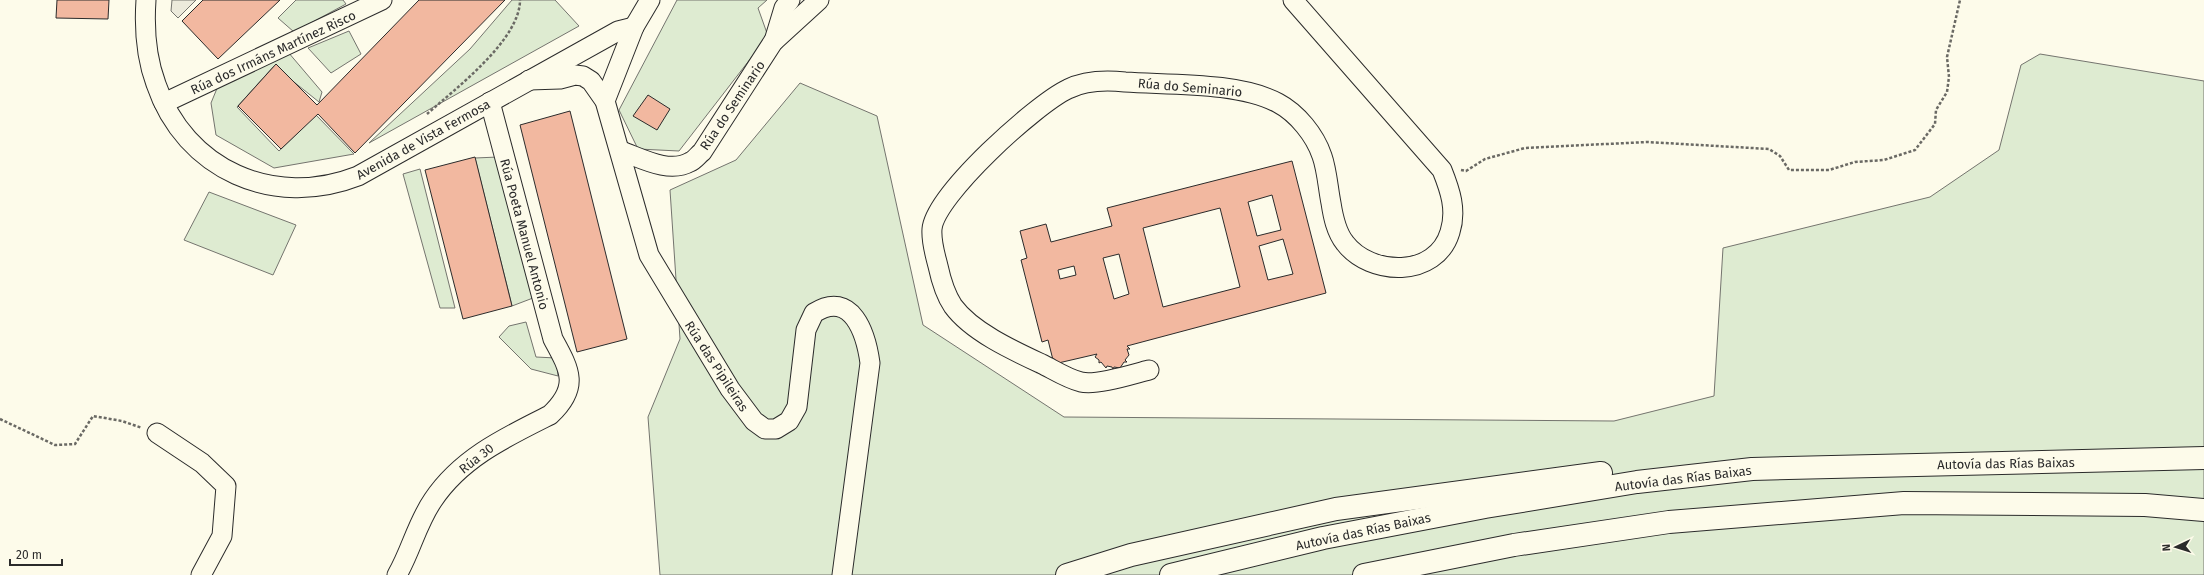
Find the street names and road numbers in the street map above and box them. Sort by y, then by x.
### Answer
street label: Rúa dos Irmáns Martínez Risco [188,8,358,97]
street label: Rúa do Seminario [697,58,768,153]
street label: Rúa do Seminario [1137,75,1243,100]
street label: Avenida de Vista Fermosa [354,96,493,183]
street label: Rúa Poeta Manuel Antonio [497,157,552,311]
street label: Rúa das Pipileiras [682,318,751,414]
street label: Rúa 30 [456,440,497,477]
street label: Autovía das Rías Baixas [1937,455,2075,472]
street label: Autovía das Rías Baixas [1614,463,1752,494]
street label: Autovía das Rías Baixas [1294,510,1432,553]

